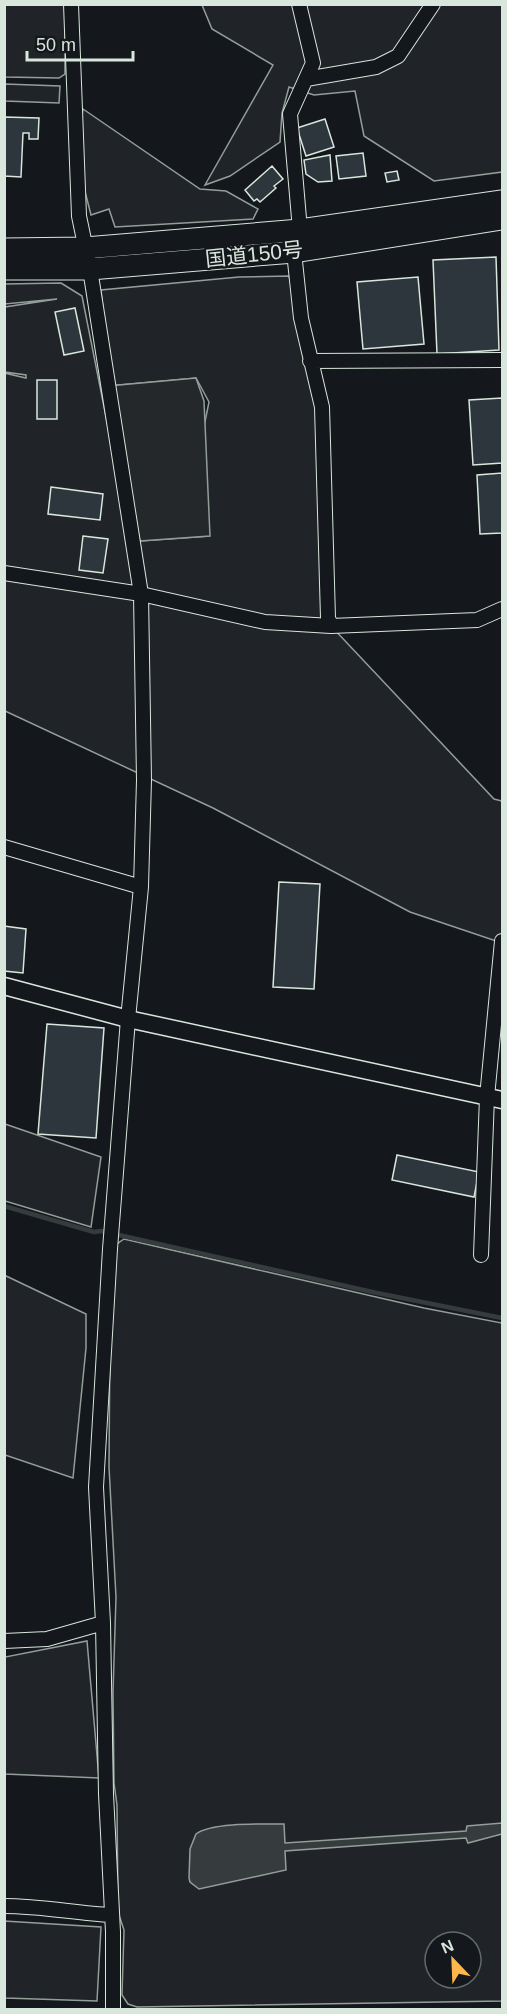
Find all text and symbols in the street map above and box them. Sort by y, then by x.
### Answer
scale bar [27,24,134,62]
text: 50 m [36,35,76,55]
street label: 国道150号 [204,237,304,271]
north arrow [423,1930,483,1990]
text: N [439,1937,456,1957]

